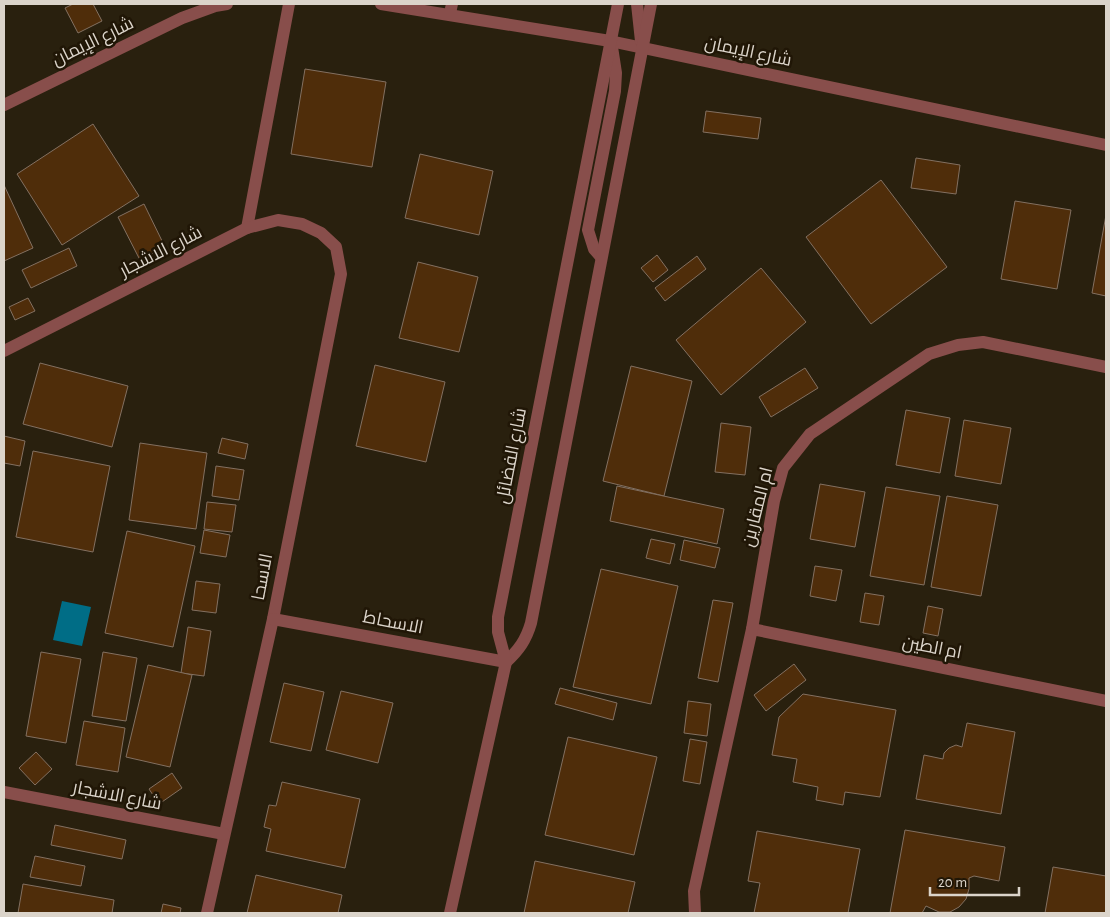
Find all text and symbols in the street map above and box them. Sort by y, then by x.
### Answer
street label: شارع الإيمان [49,14,138,71]
street label: شارع الإيمان [702,33,793,72]
street label: شارع الاشجار [115,223,206,283]
street label: شارع الفضائل [493,406,532,506]
street label: ام المقارين [739,465,779,549]
street label: الاسحا [250,552,276,602]
street label: الاسحاط [361,608,425,638]
street label: ام الطين [900,633,963,665]
street label: شارع الاشجار [70,777,163,815]
scale bar [930,864,1019,896]
text: 20 m [938,875,967,890]

